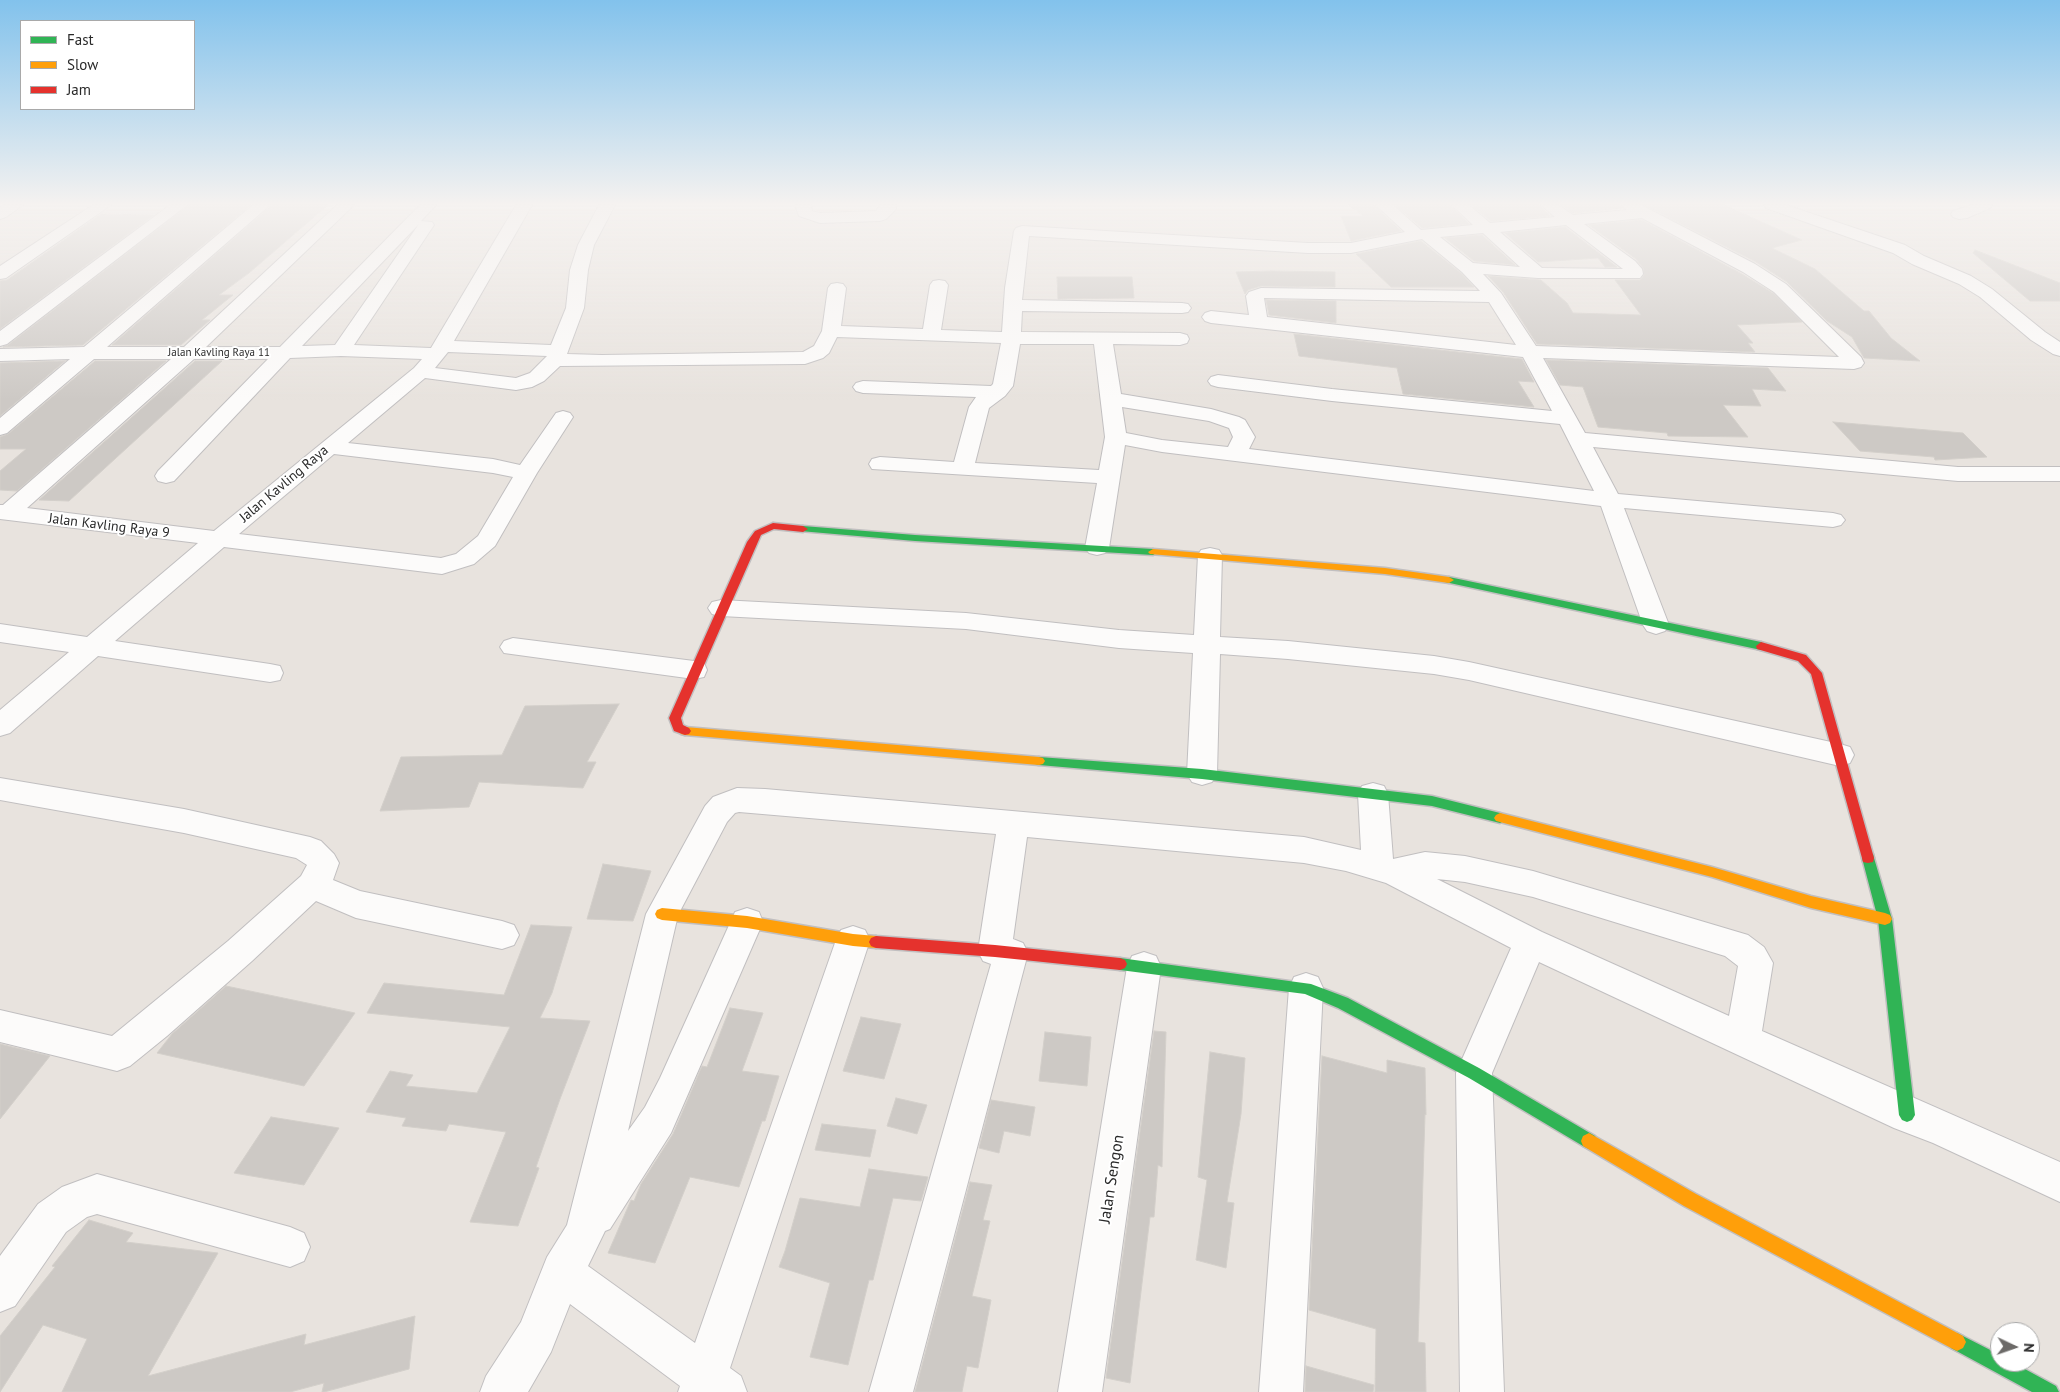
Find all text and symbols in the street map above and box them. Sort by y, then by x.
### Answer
legend [20,20,195,110]
text: Fast [67,30,94,49]
text: Slow [67,55,98,74]
text: Jam [67,80,91,99]
street label: Jalan Kavling Raya 11 [168,346,270,360]
street label: Jalan Kavling Raya [236,442,332,526]
street label: Jalan Kavling Raya 9 [47,510,171,542]
street label: Jalan Sengon [1096,1133,1128,1225]
north arrow [1990,1322,2040,1372]
text: N [2020,1343,2038,1353]

